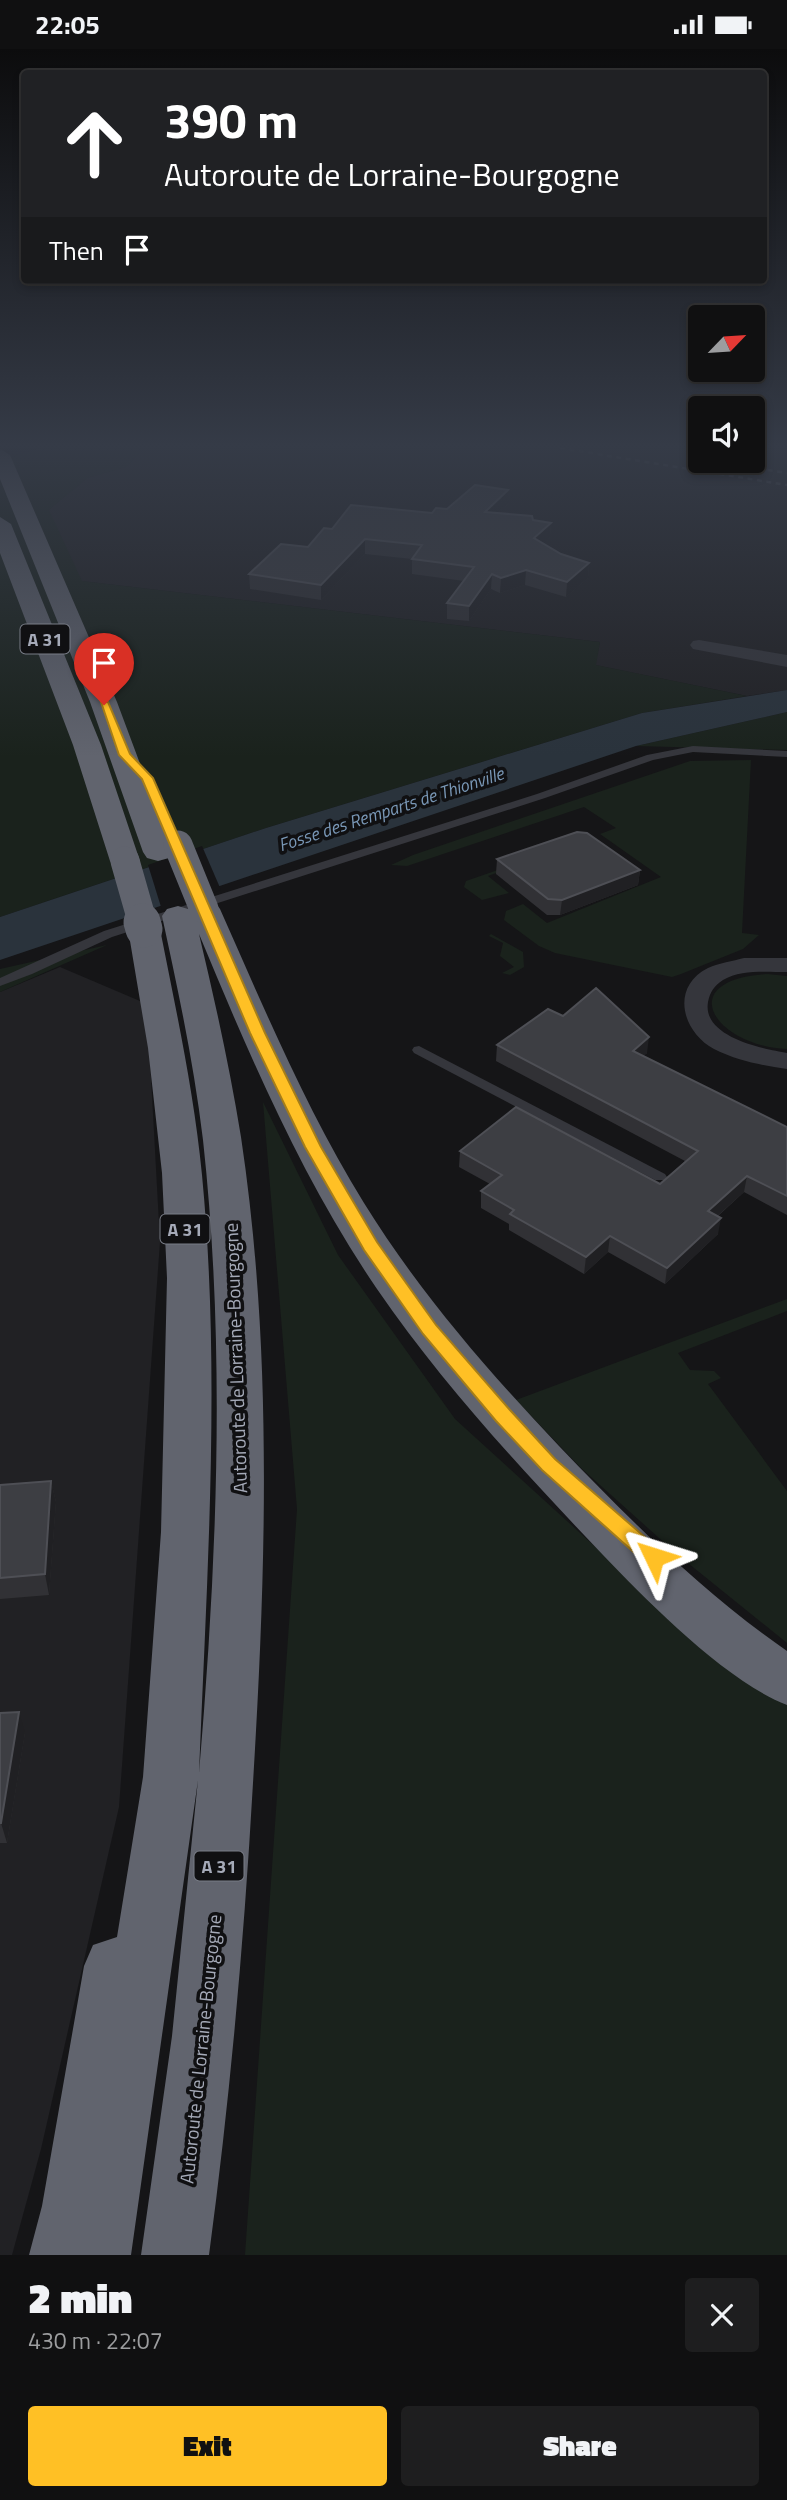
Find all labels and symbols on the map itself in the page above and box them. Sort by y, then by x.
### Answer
north arrow [688,305,765,381]
road number: A 31 [20,625,70,653]
pin [74,633,134,705]
water label: Fosse des Remparts de Thionville [275,759,509,858]
road number: A 31 [160,1215,210,1244]
street label: Autoroute de Lorraine-Bourgogne [216,1222,254,1494]
position arrow [617,1520,691,1594]
road number: A 31 [194,1851,244,1880]
street label: Autoroute de Lorraine-Bourgogne [171,1913,229,2185]

